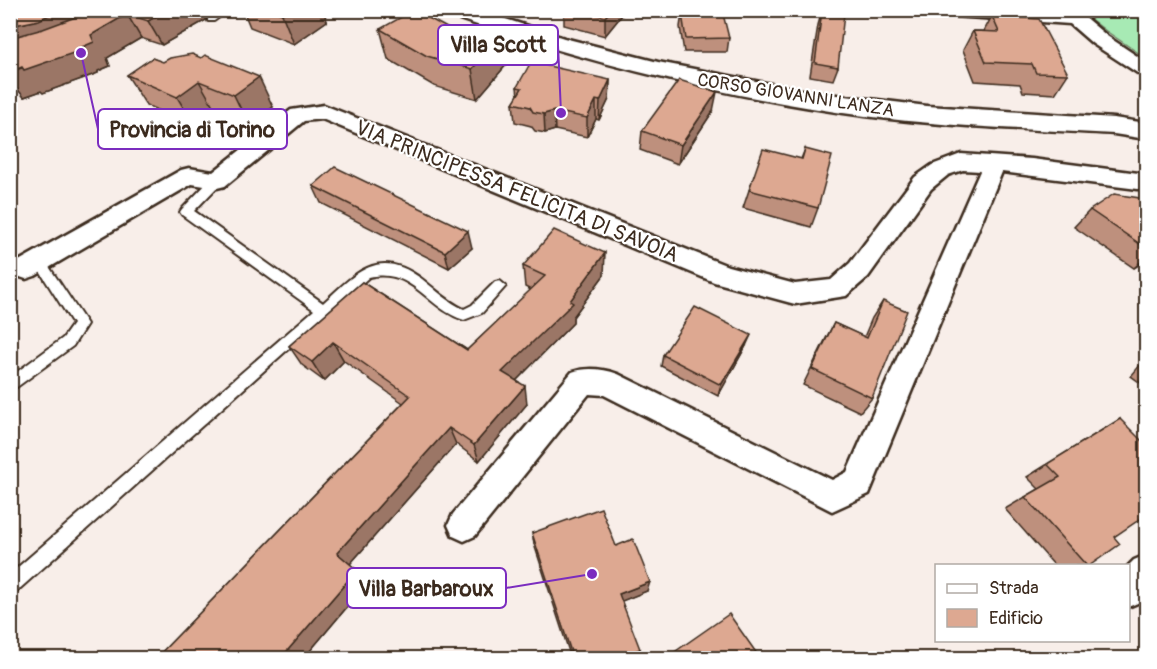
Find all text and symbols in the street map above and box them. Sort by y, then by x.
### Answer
callout: Villa Scott [438,25,558,65]
text: Villa Scott [450,31,547,59]
street label: CORSO GIOVANNI LANZA [696,69,896,122]
callout: Provincia di Torino [98,109,287,149]
street label: VIA PRINCIPESSA FELICITA DI SAVOIA [351,114,682,269]
text: Provincia di Torino [109,116,275,144]
legend [935,564,1130,642]
callout: Villa Barbaroux [347,568,506,608]
text: Villa Barbaroux [358,575,494,603]
text: Strada [989,577,1039,600]
text: Edificio [989,607,1043,630]

